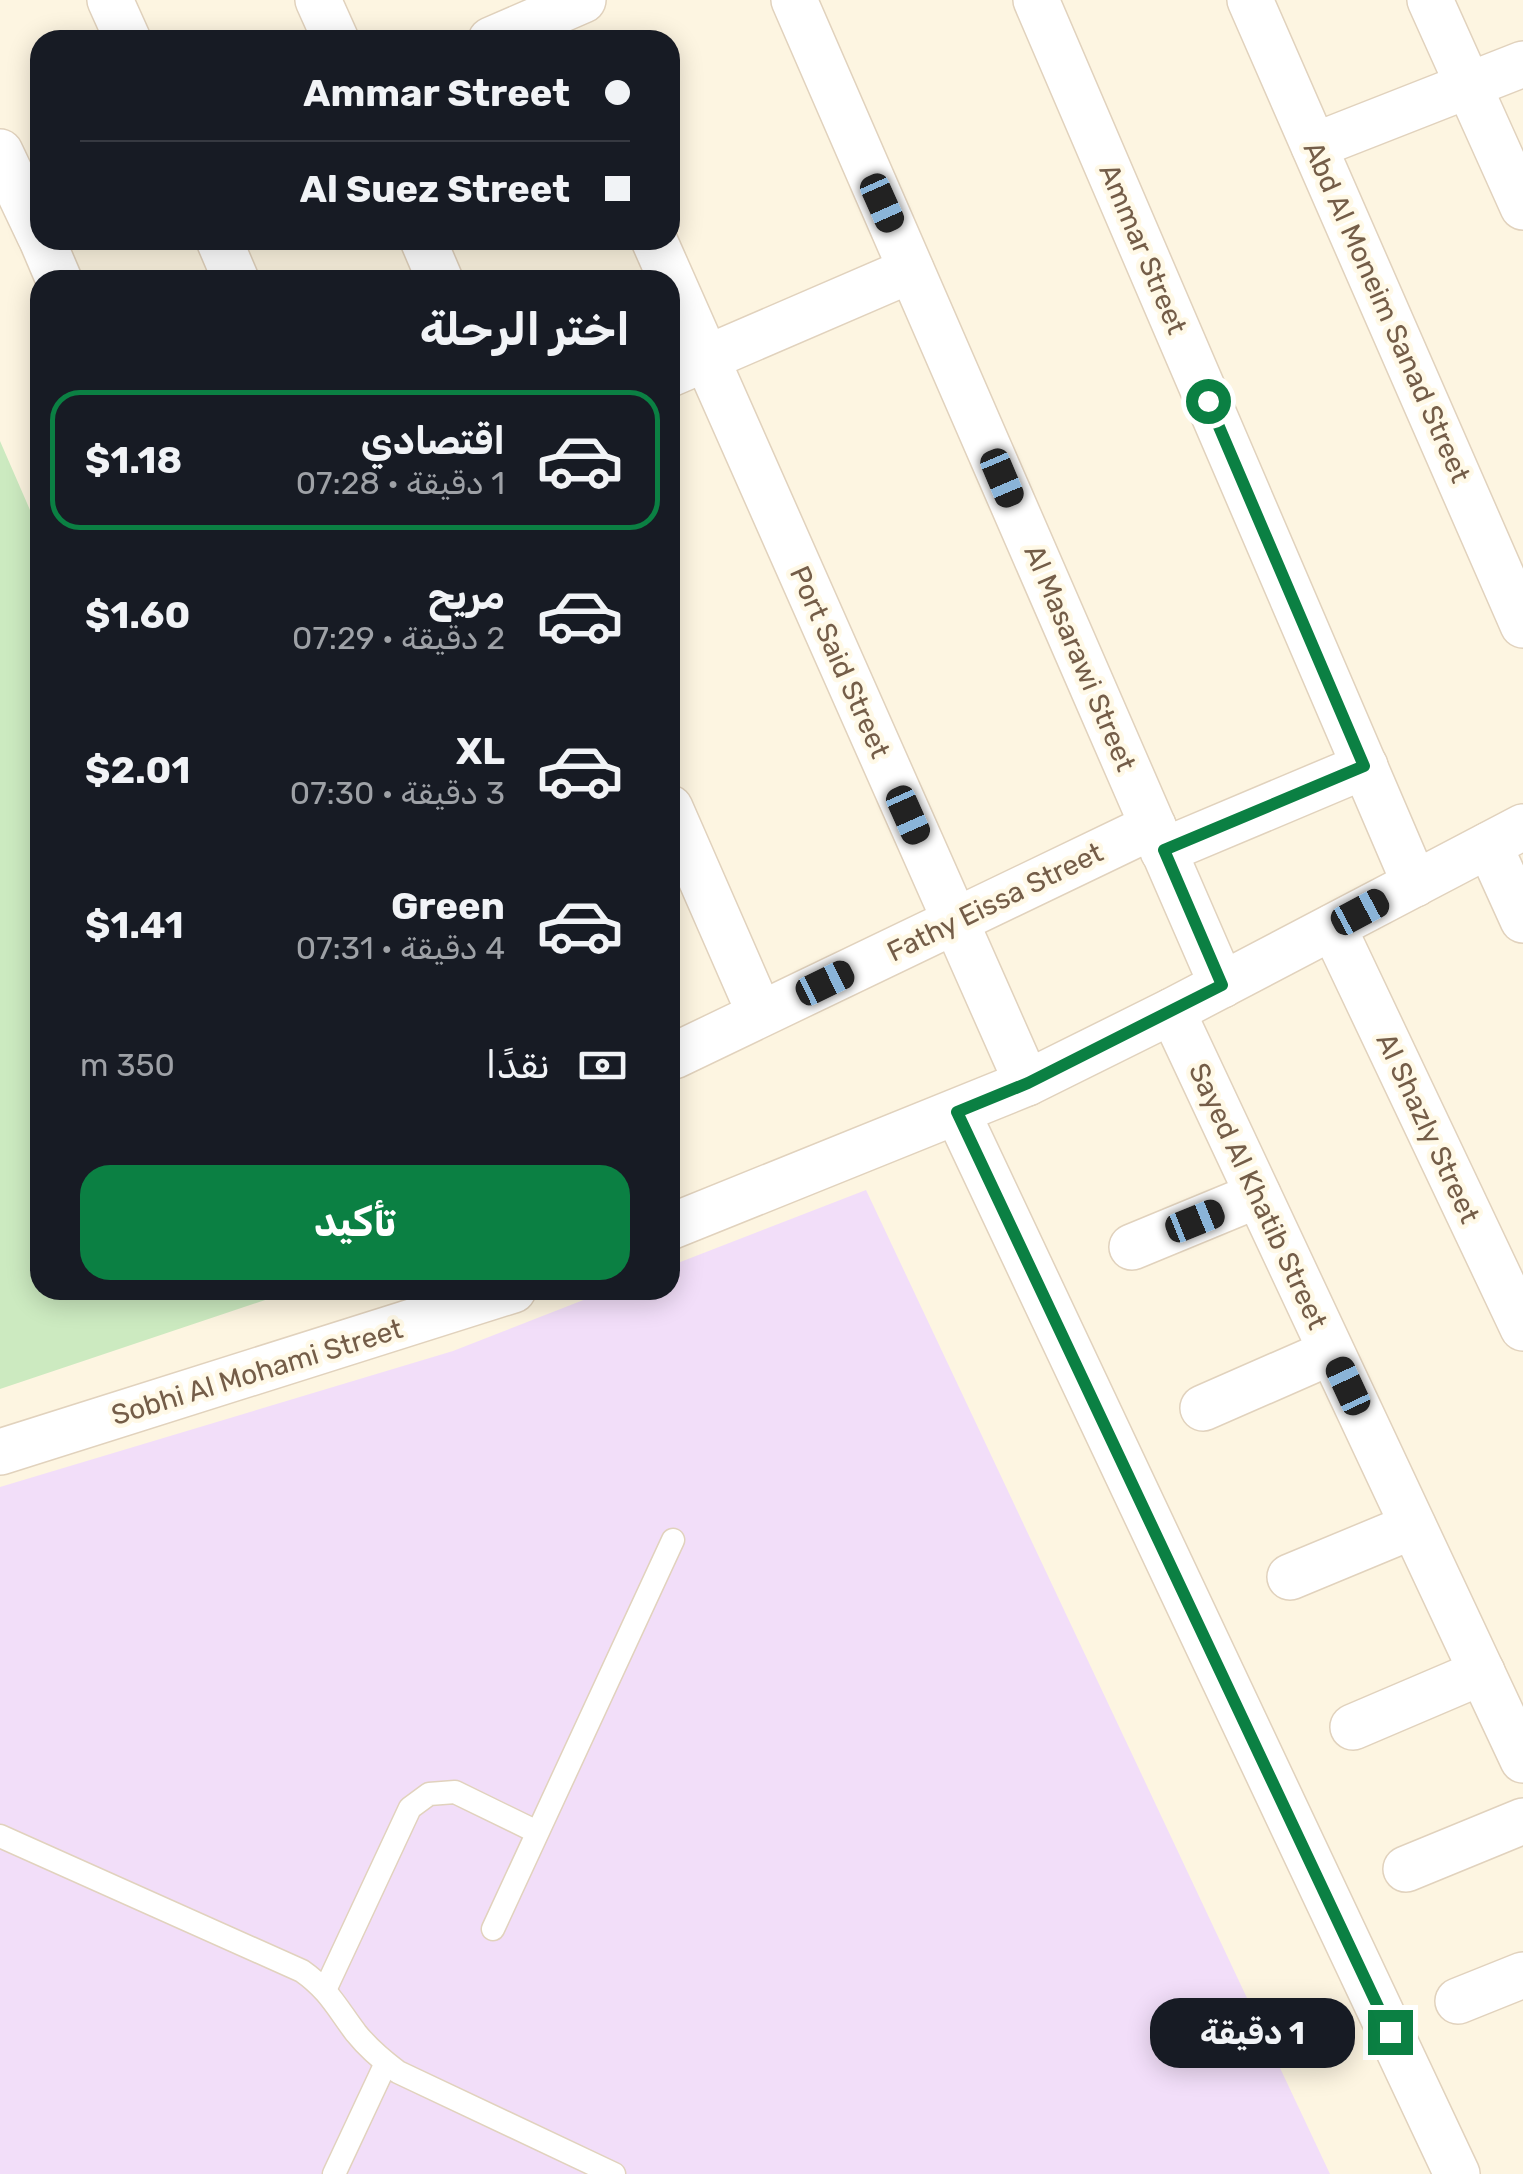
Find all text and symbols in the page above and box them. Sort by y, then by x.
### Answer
text: Ammar Street [303,70,570,116]
street label: Abd Al Moneim Sanad Street [1297,136,1477,488]
street label: Ammar Street [1092,159,1194,339]
text: Al Suez Street [300,166,570,212]
car [856,169,908,237]
text: اختر الرحلة [420,303,630,356]
route start [1186,379,1231,424]
icon: car [535,415,625,505]
text: اقتصادي [361,418,505,464]
text: $1.18 [85,437,182,483]
car [976,445,1028,511]
text: 1 دقيقة · 07:28 [296,464,505,502]
street label: Al Masarawi Street [1017,540,1143,776]
street label: Port Said Street [783,561,897,763]
icon: car [535,570,625,660]
text: مريح [428,573,505,619]
text: $1.60 [85,592,190,638]
text: 2 دقيقة · 07:29 [292,619,505,657]
icon: car [535,725,625,815]
text: XL [456,728,505,774]
text: $2.01 [85,747,190,793]
text: 3 دقيقة · 07:30 [290,774,505,812]
car [882,781,934,849]
street label: Fathy Eissa Street [882,836,1108,968]
icon: car [535,880,625,970]
text: Green [391,883,505,929]
car [1326,885,1394,939]
text: $1.41 [85,902,184,948]
text: 4 دقيقة · 07:31 [296,929,505,967]
car [791,956,859,1010]
street label: Al Shazly Street [1370,1028,1486,1228]
icon: cash [575,1038,630,1093]
text: نقدًا [486,1042,550,1088]
text: 350 m [80,1046,175,1084]
street label: Sayed Al Khatib Street [1182,1058,1334,1334]
button: تأكيد [80,1165,630,1280]
car [1162,1196,1228,1246]
street label: Sobhi Al Mohami Street [107,1312,407,1432]
car [1322,1352,1374,1420]
callout: 1 دقيقة [1150,1997,1355,2067]
route end [1368,2010,1413,2055]
text: 1 دقيقة [1200,2014,1305,2052]

